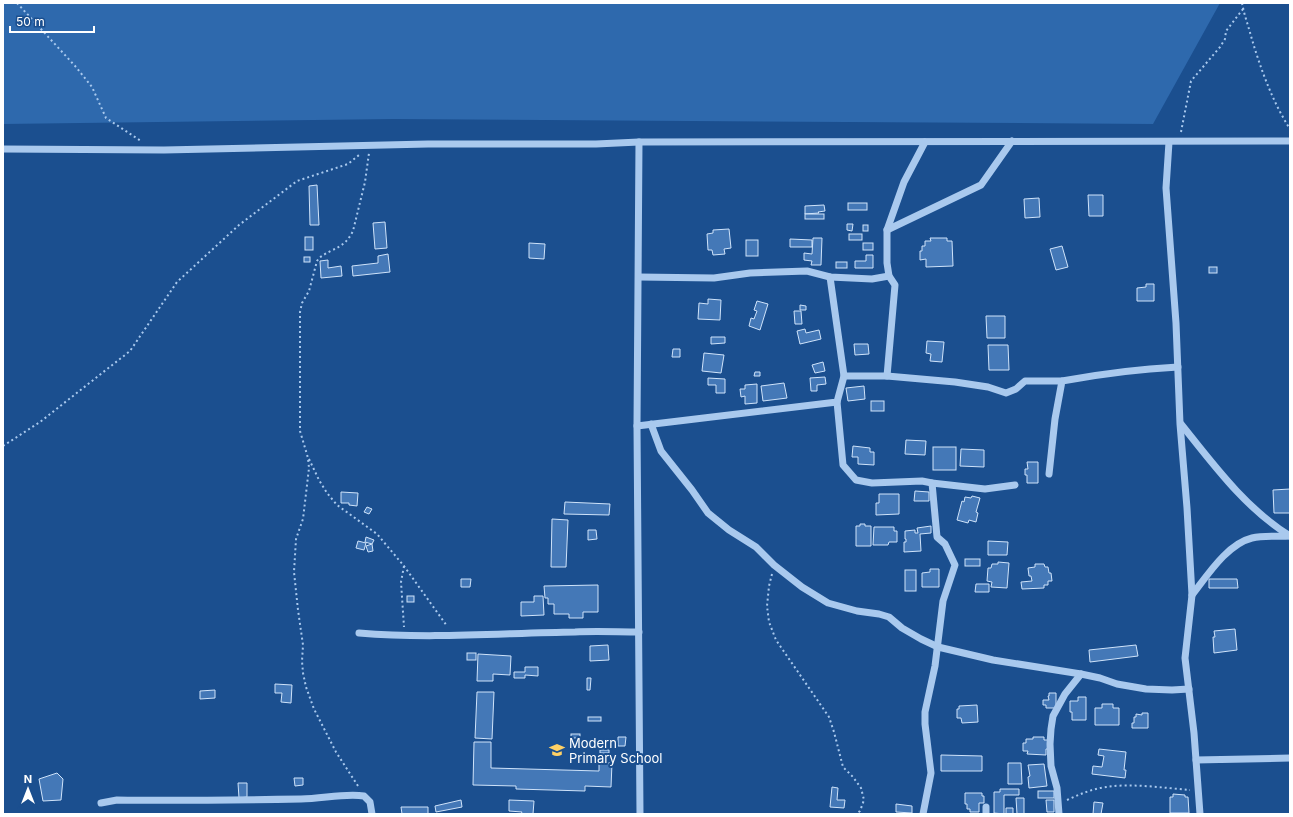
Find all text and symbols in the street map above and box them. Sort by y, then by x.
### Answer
scale bar [10,8,94,34]
text: 50 m [16,14,45,29]
place label: Modern Primary School [569,735,663,766]
school or university icon: Modern Primary School [548,741,566,759]
north arrow [8,769,48,809]
text: N [24,772,32,786]

